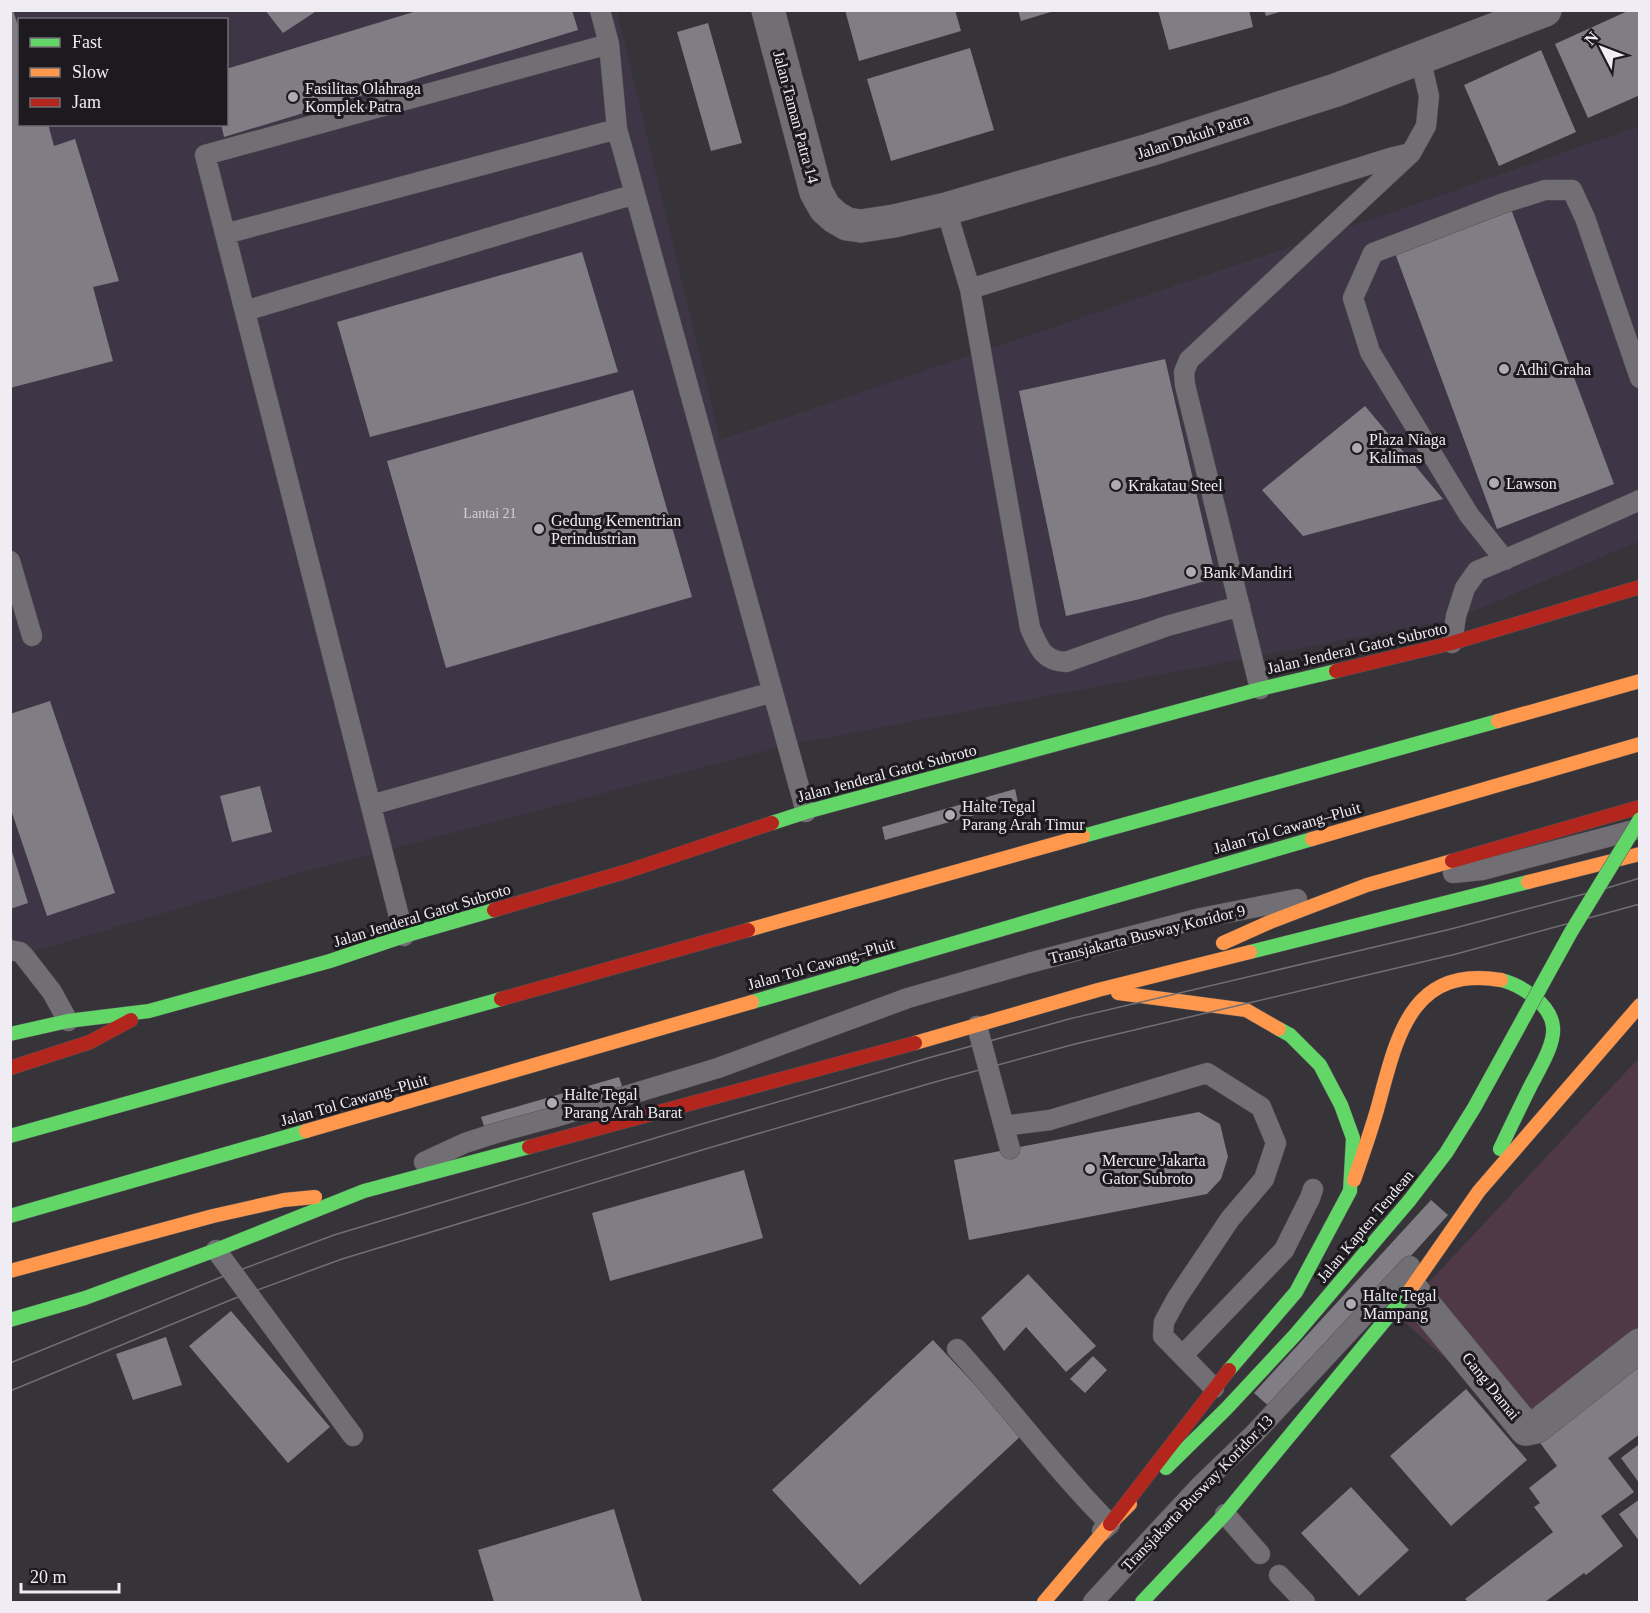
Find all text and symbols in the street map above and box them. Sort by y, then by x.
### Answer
legend [18,18,228,126]
north arrow [1572,18,1632,78]
text: N [1581,28,1602,48]
text: Fast [72,32,102,52]
street label: Jalan Taman Patra 14 [770,49,822,185]
text: Slow [72,62,109,82]
place label: Fasilitas Olahraga Komplek Patra [305,80,421,116]
marker: Fasilitas Olahraga Komplek Patra [286,90,300,104]
text: Jam [72,92,101,112]
street label: Jalan Dukuh Patra [1135,110,1251,162]
place label: Adhi Graha [1516,361,1591,378]
marker: Adhi Graha [1497,362,1511,376]
place label: Plaza Niaga Kalimas [1369,431,1446,466]
marker: Plaza Niaga Kalimas [1350,441,1364,455]
place label: Lawson [1506,475,1557,492]
marker: Lawson [1487,476,1501,490]
place label: Krakatau Steel [1128,477,1223,494]
marker: Krakatau Steel [1109,478,1123,492]
house number: Lantai 21 [463,506,517,521]
place label: Gedung Kementrian Perindustrian [551,512,681,547]
marker: Gedung Kementrian Perindustrian [532,522,546,536]
place label: Bank Mandiri [1203,564,1293,581]
marker: Bank Mandiri [1184,565,1198,579]
street label: Jalan Jenderal Gatot Subroto [1265,619,1449,677]
street label: Jalan Jenderal Gatot Subroto [796,741,978,805]
place label: Halte Tegal Parang Arah Timur [962,798,1085,834]
street label: Jalan Tol Cawang–Pluit [1211,799,1363,858]
marker: Halte Tegal Parang Arah Timur [943,808,957,822]
street label: Jalan Jenderal Gatot Subroto [331,880,513,950]
street label: Transjakarta Busway Koridor 9 [1047,901,1247,968]
street label: Jalan Tol Cawang–Pluit [745,935,897,994]
street label: Jalan Tol Cawang–Pluit [278,1071,430,1130]
place label: Halte Tegal Parang Arah Barat [564,1086,683,1122]
marker: Halte Tegal Parang Arah Barat [545,1096,559,1110]
place label: Mercure Jakarta Gator Subroto [1102,1152,1206,1187]
marker: Mercure Jakarta Gator Subroto [1083,1162,1097,1176]
street label: Jalan Kapten Tendean [1313,1167,1418,1286]
place label: Halte Tegal Mampang [1363,1287,1437,1323]
marker: Halte Tegal Mampang [1344,1297,1358,1311]
street label: Gang Damai [1458,1349,1524,1424]
street label: Transjakarta Busway Koridor 13 [1118,1412,1277,1575]
scale bar [21,1556,118,1594]
text: 20 m [30,1567,67,1587]

